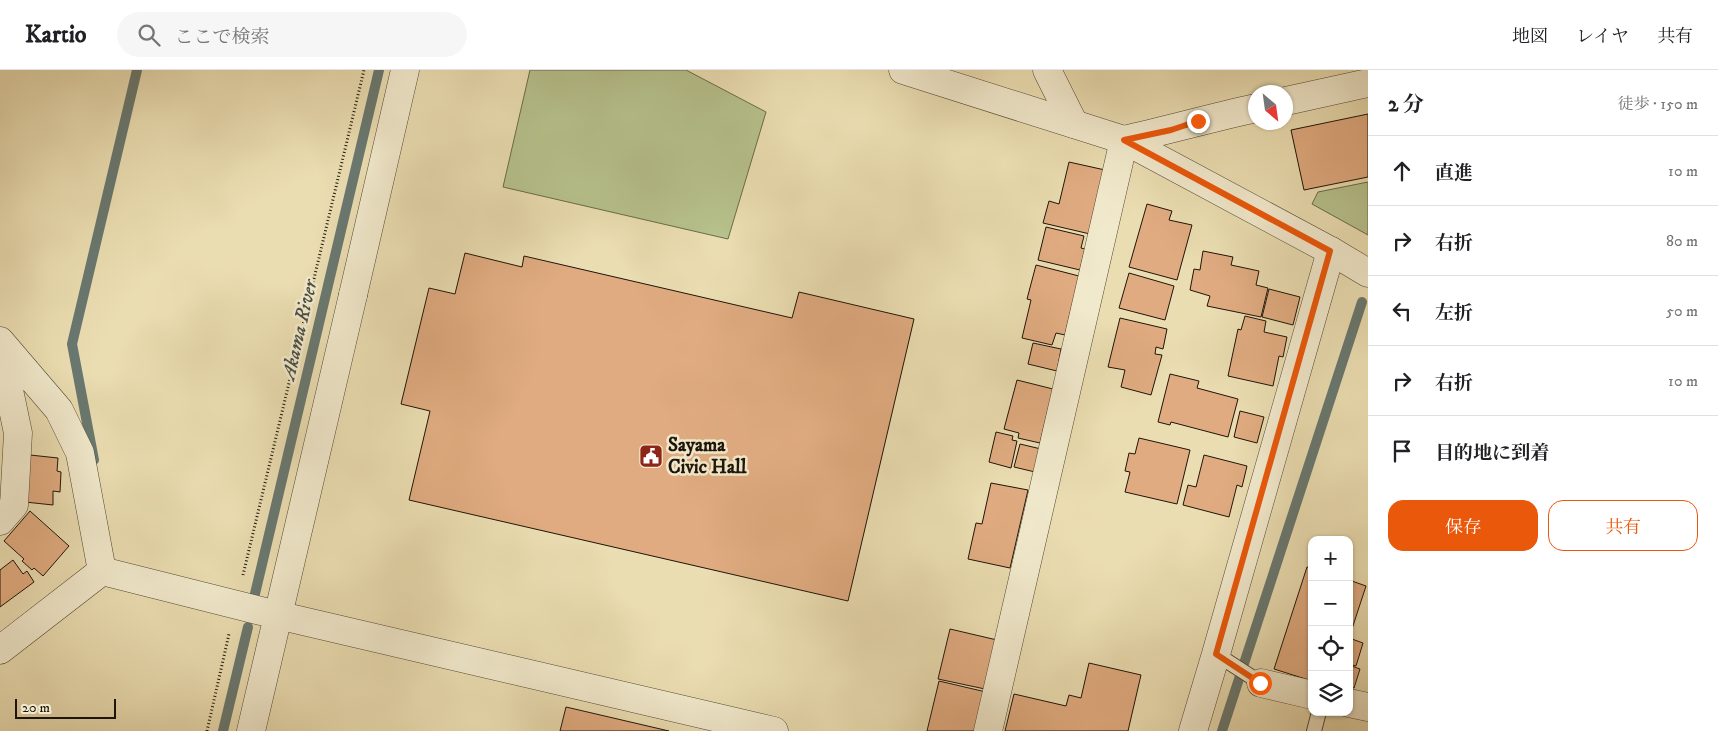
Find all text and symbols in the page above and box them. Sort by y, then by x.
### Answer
search box [117,12,467,57]
text: Kartio [25,20,87,50]
icon: search [135,21,163,49]
text: ここで検索 [175,26,270,49]
text: 地図 [1512,26,1548,48]
text: レイヤ [1576,26,1629,48]
text: 共有 [1657,26,1693,48]
north arrow [1248,85,1293,130]
text: 2 分 [1388,92,1424,118]
text: 徒歩 · 150 m [1617,94,1698,114]
route end [1187,110,1210,133]
icon: ahead [1388,157,1416,185]
text: 10 m [1668,161,1698,181]
text: 直進 [1435,162,1473,185]
icon: right [1388,227,1416,255]
text: 80 m [1666,231,1698,251]
text: 右折 [1435,232,1473,255]
water label: Akama River [276,276,324,384]
icon: left [1388,297,1416,325]
text: 50 m [1666,301,1698,321]
text: 左折 [1435,302,1473,325]
icon: right [1388,367,1416,395]
text: 10 m [1668,371,1698,391]
text: 右折 [1435,372,1473,395]
place label: Sayama Civic Hall [668,434,747,479]
icon: arrive [1388,437,1416,465]
text: 目的地に到着 [1435,442,1549,465]
public building icon: Sayama Civic Hall [638,443,664,469]
button: 保存 [1388,500,1538,551]
button: 共有 [1548,500,1698,551]
map controls [1308,536,1353,716]
button: + [1308,536,1353,581]
button: − [1308,581,1353,626]
button: locate [1308,626,1353,671]
button: layers [1308,671,1353,716]
route start [1249,672,1272,695]
scale bar [15,696,116,719]
text: 20 m [22,699,50,717]

